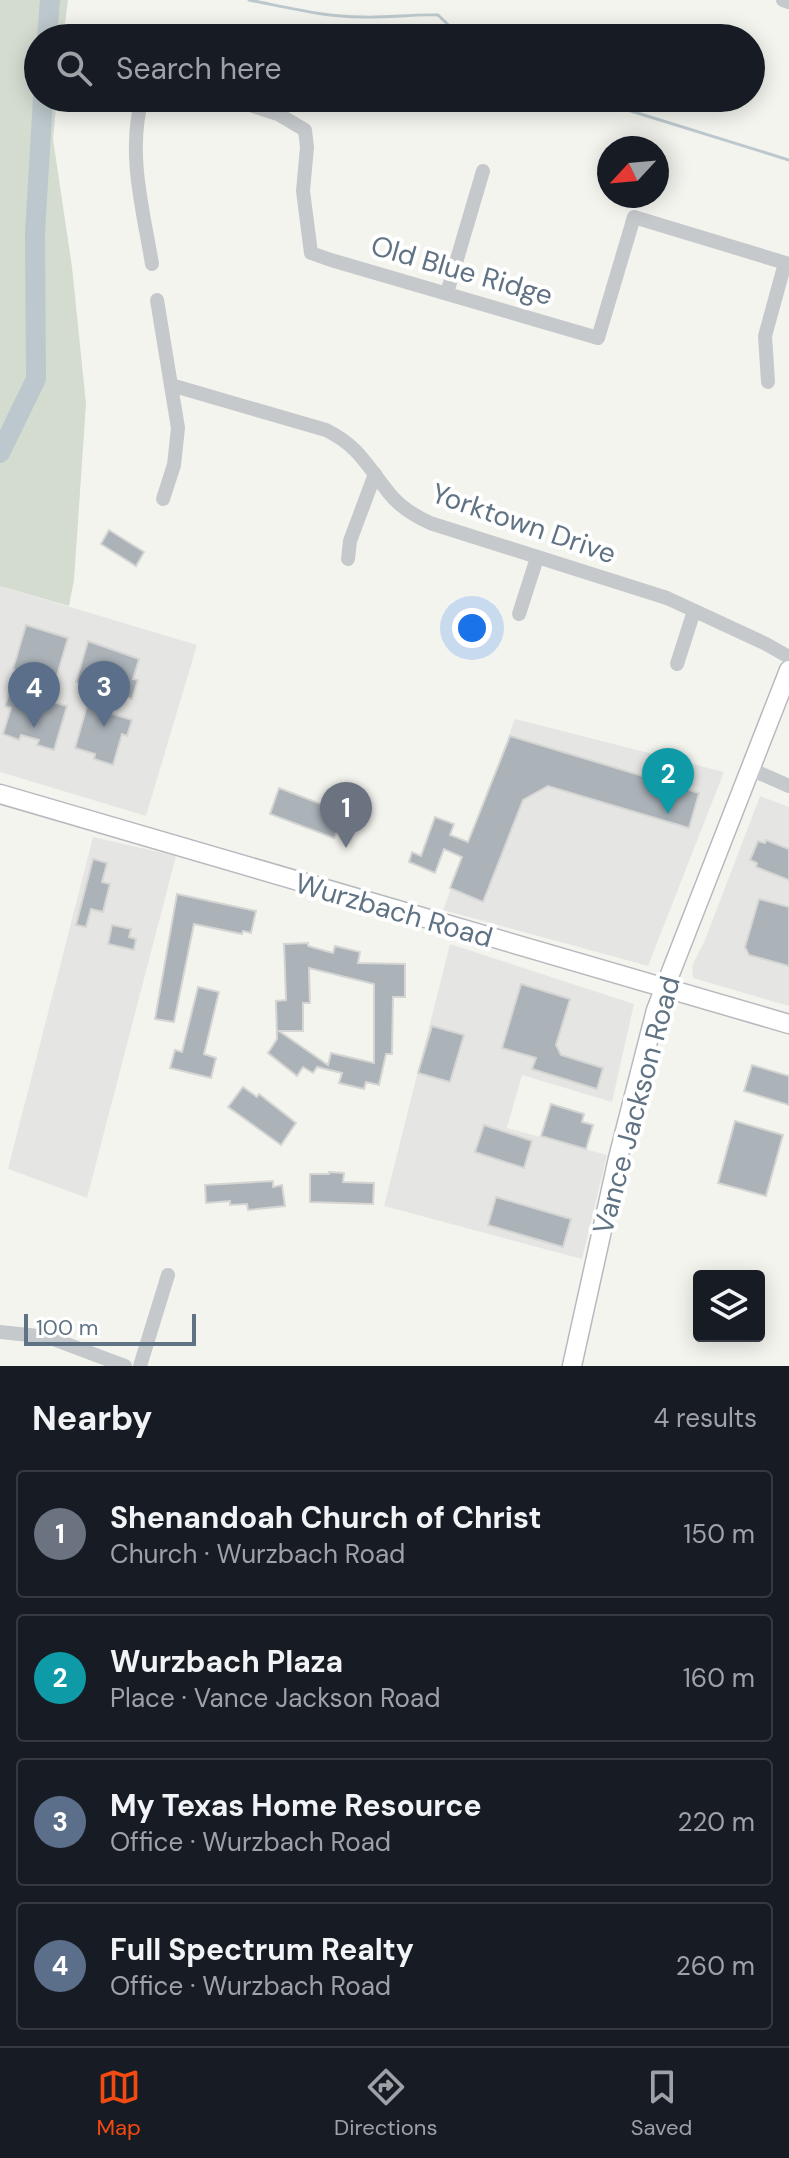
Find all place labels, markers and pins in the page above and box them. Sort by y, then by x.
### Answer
pin: 3 [78,661,130,727]
pin: 4 [8,662,60,728]
pin: 2 [642,748,694,814]
pin: 1 [320,782,372,848]

